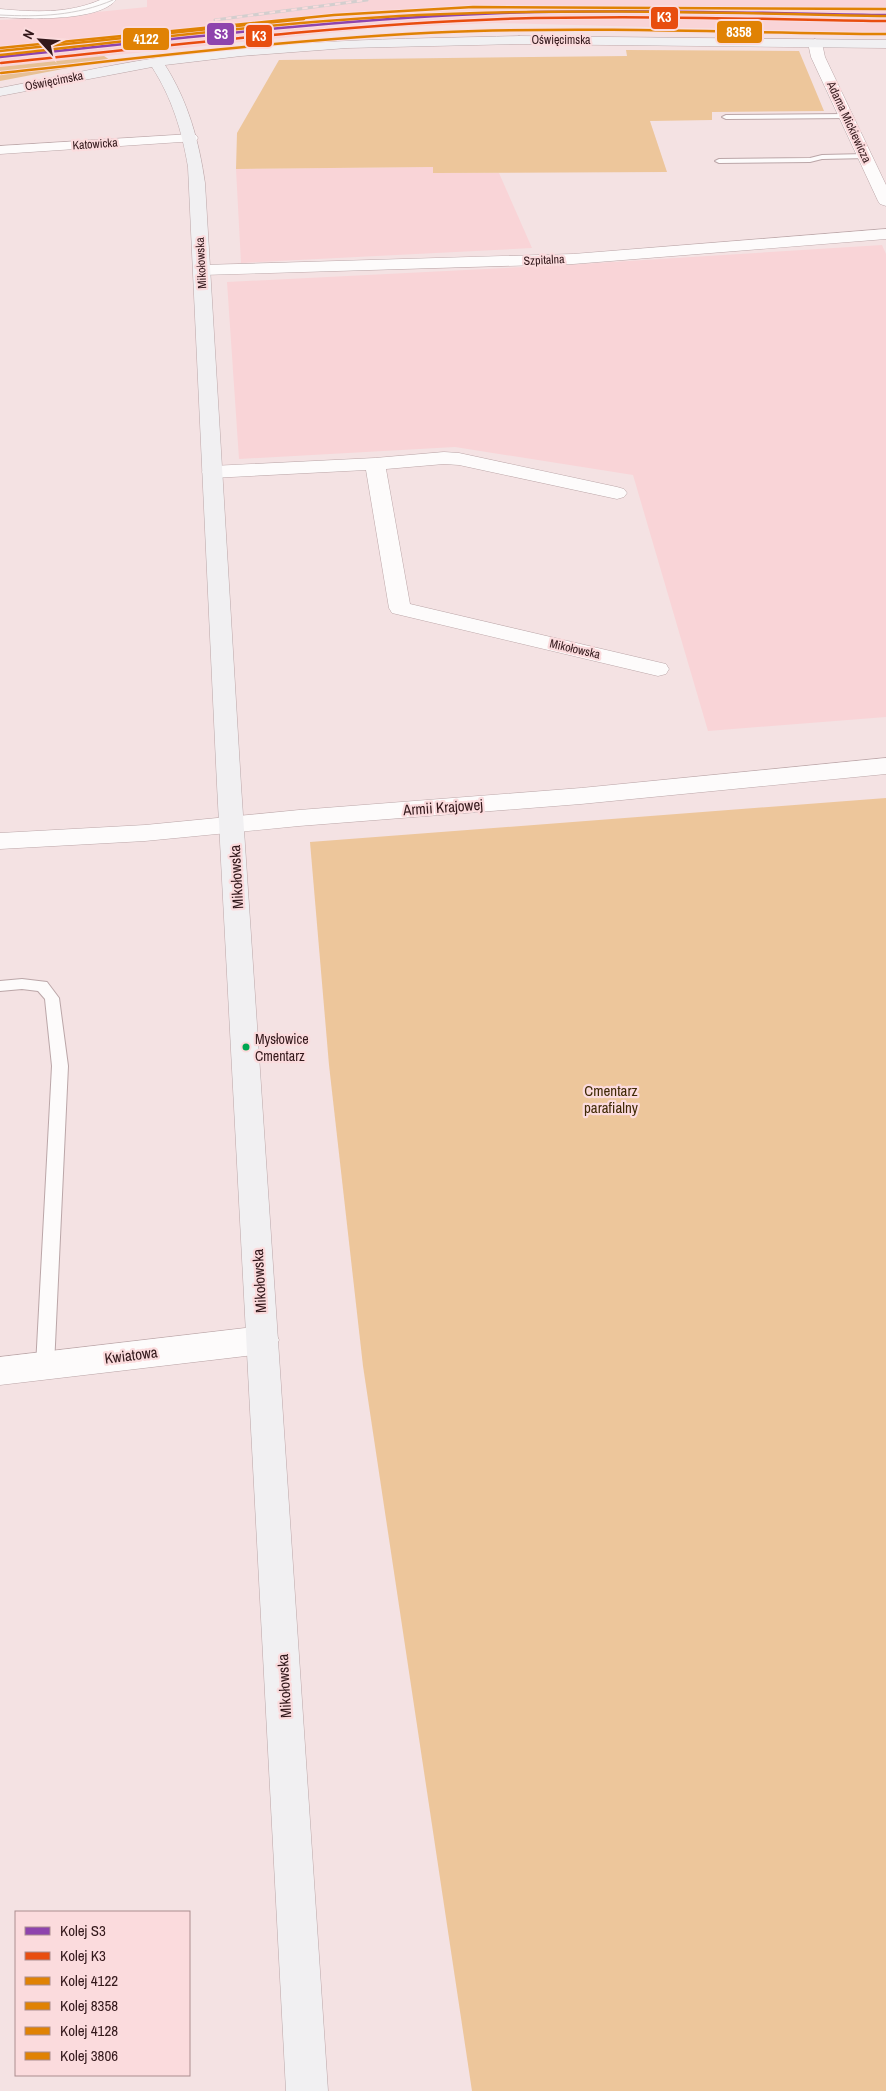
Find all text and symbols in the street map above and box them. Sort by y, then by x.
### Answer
line badge: K3 [650,6,679,30]
text: K3 [657,8,671,26]
north arrow [15,15,65,65]
line badge: 8358 [716,20,763,44]
line badge: S3 [206,22,235,46]
text: 8358 [726,23,752,41]
line badge: K3 [245,24,273,48]
text: S3 [214,25,228,43]
text: N [18,27,38,42]
line badge: 4122 [122,27,170,51]
text: K3 [252,27,266,45]
text: 4122 [133,30,159,48]
street label: Oświęcimska [531,32,591,48]
street label: Oświęcimska [23,67,85,94]
street label: Adama Mickiewicza [823,78,875,166]
street label: Katowicka [72,134,119,154]
street label: Mikołowska [192,236,210,289]
street label: Szpitalna [523,251,565,269]
street label: Mikołowska [548,635,602,663]
street label: Armii Krajowej [401,794,484,820]
street label: Mikołowska [224,844,248,910]
place label: Mysłowice Cmentarz [255,1030,309,1065]
marker: Mysłowice Cmentarz [241,1042,251,1052]
park label: Cmentarz parafialny [584,1080,639,1118]
street label: Mikołowska [247,1248,271,1314]
street label: Kwiatowa [103,1341,159,1369]
street label: Mikołowska [272,1653,296,1719]
legend [15,1911,190,2076]
text: Kolej S3 [60,1920,106,1941]
text: Kolej K3 [60,1945,106,1966]
text: Kolej 4122 [60,1970,118,1991]
text: Kolej 8358 [60,1995,118,2016]
text: Kolej 4128 [60,2020,118,2041]
text: Kolej 3806 [60,2045,118,2066]

